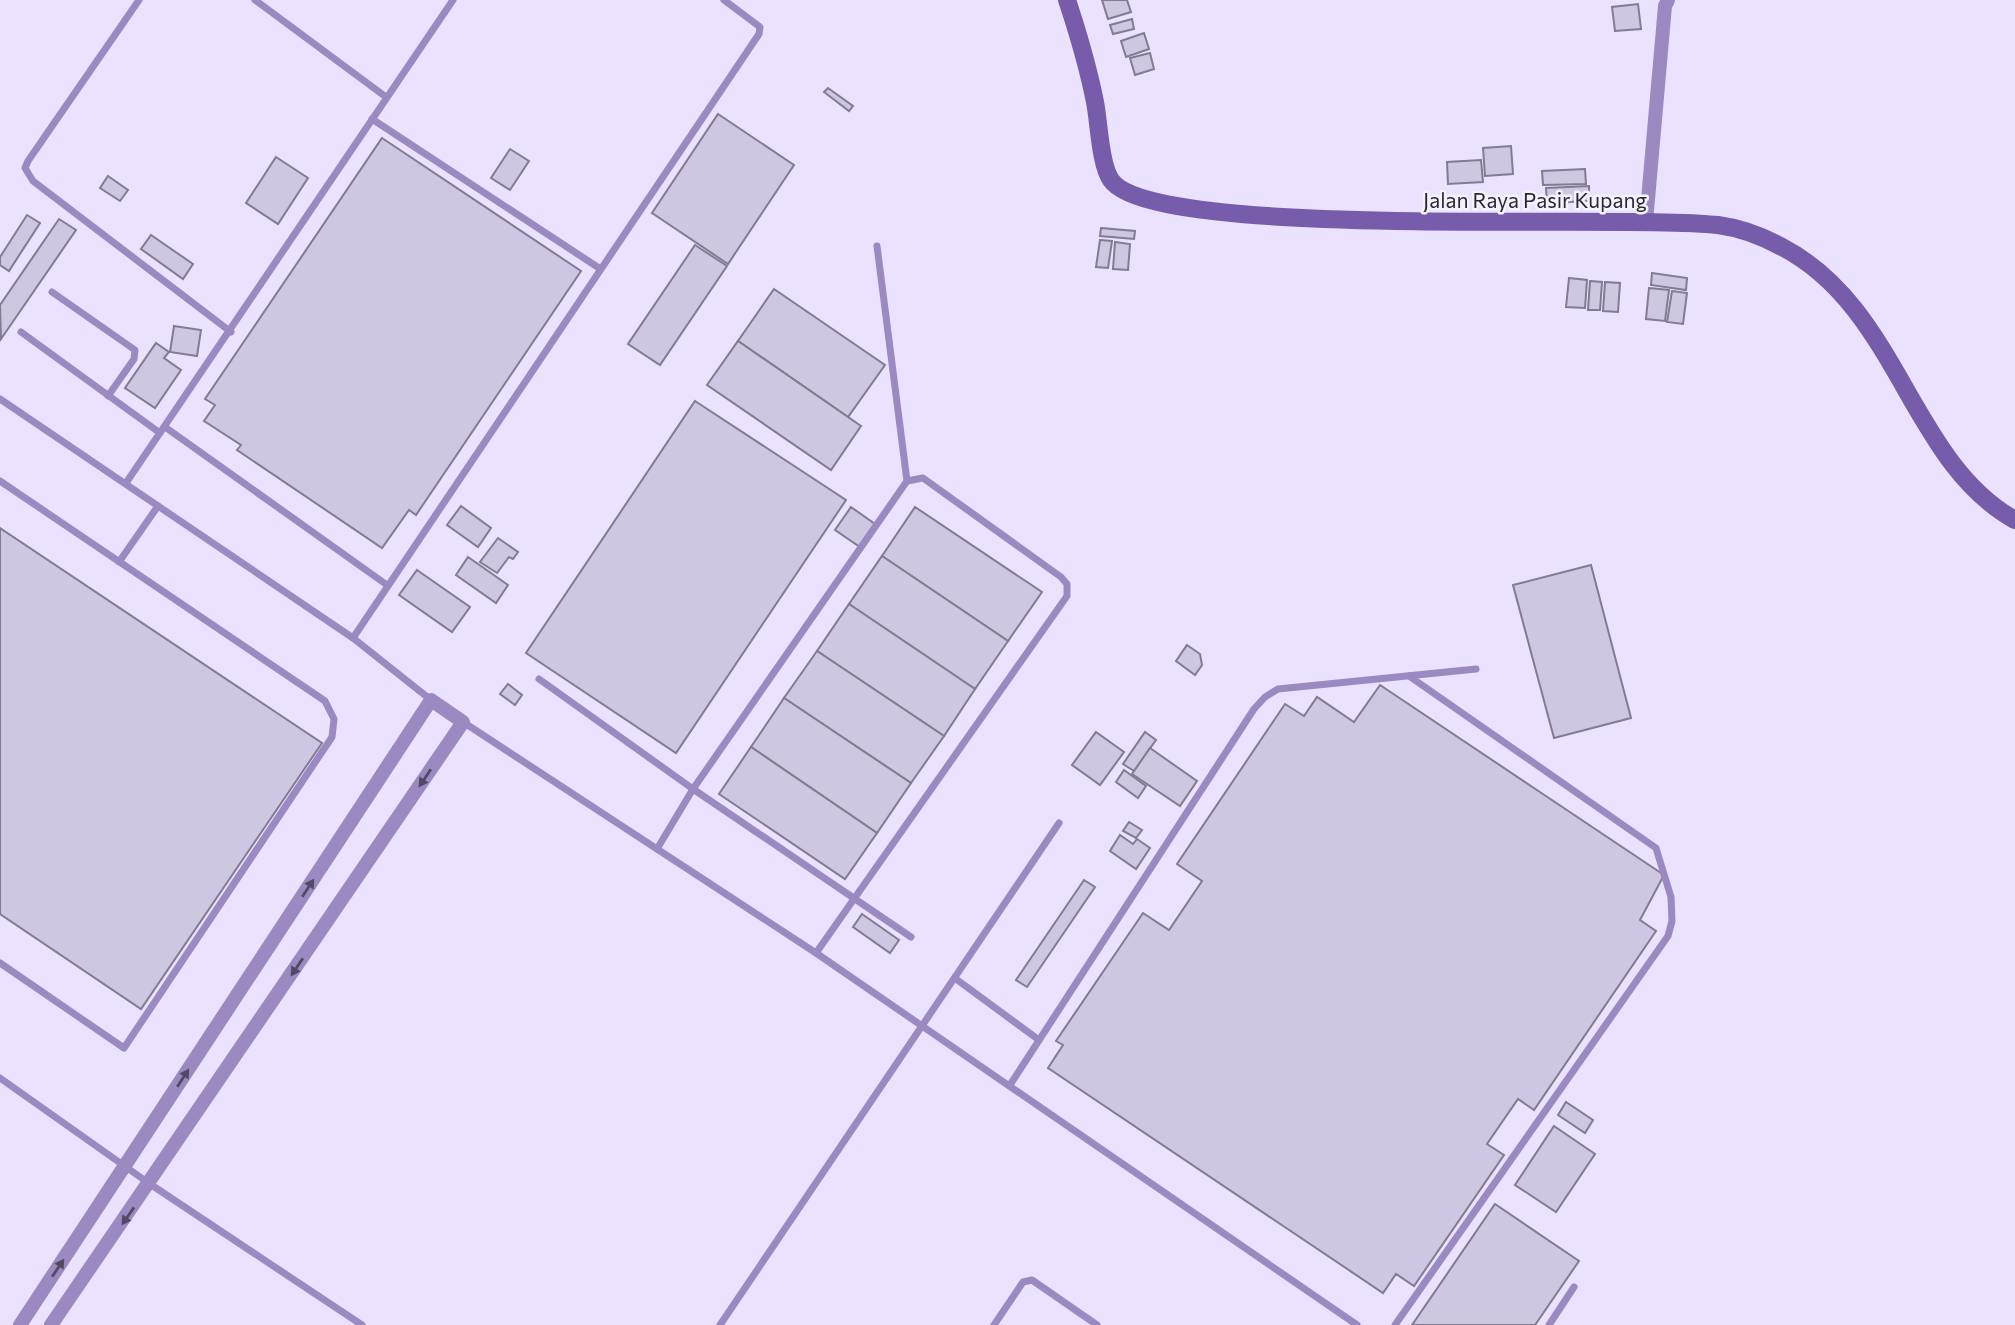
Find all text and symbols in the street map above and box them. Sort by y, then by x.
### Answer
street label: Jalan Raya Pasir Kupang [1423,187,1647,212]
one-way arrow [419,769,432,788]
one-way arrow [301,879,315,897]
one-way arrow [290,958,304,976]
one-way arrow [176,1069,190,1087]
one-way arrow [121,1207,135,1225]
one-way arrow [51,1258,64,1278]

